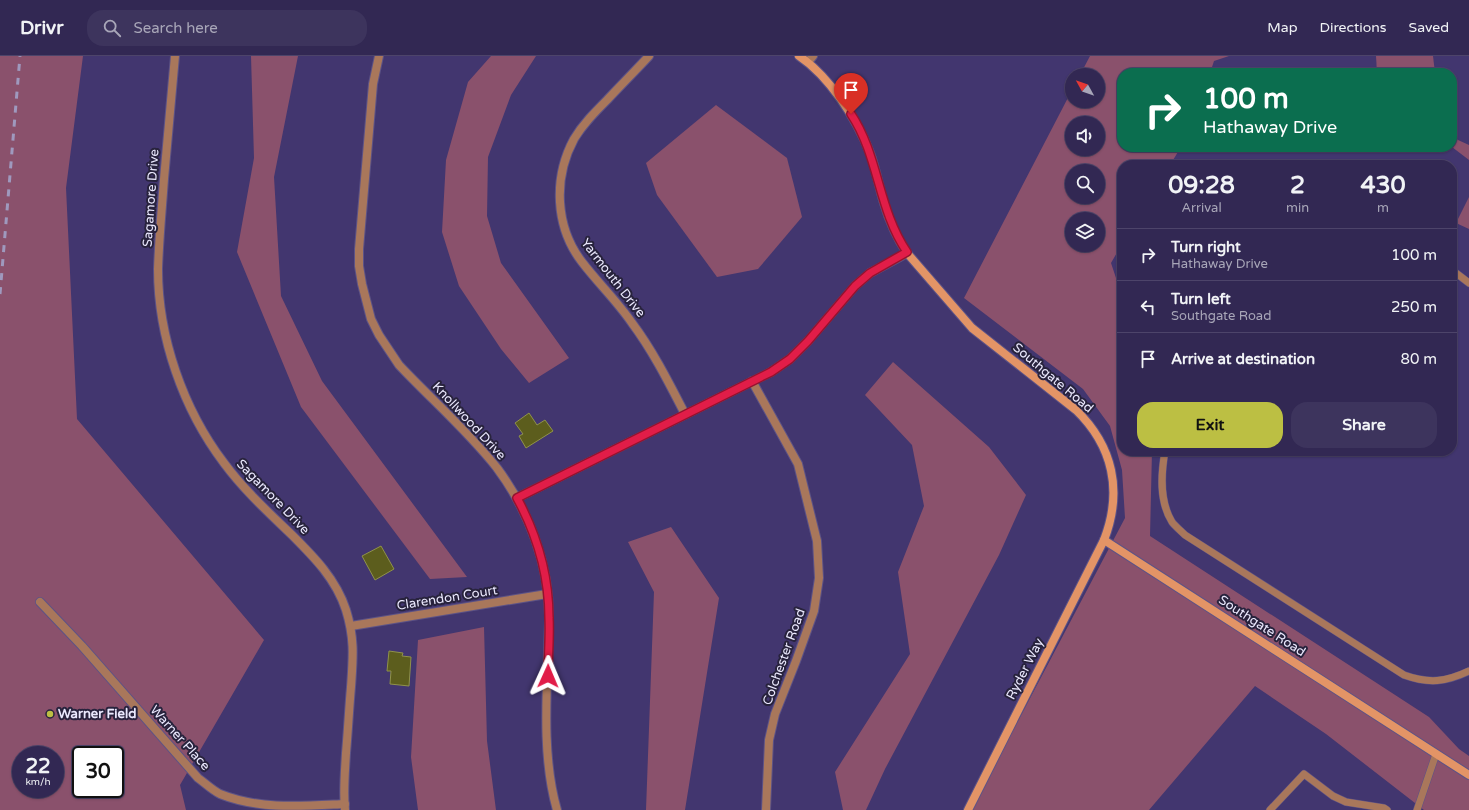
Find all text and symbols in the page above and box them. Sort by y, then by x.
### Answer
search box [87,10,367,46]
text: Drivr [20,17,63,39]
icon: search [101,17,123,39]
text: Search here [133,19,218,37]
text: Map [1267,19,1298,36]
text: Directions [1320,19,1387,36]
text: Saved [1409,19,1449,36]
north arrow [1065,68,1105,108]
map controls [1065,68,1105,252]
pin [834,73,868,114]
icon: arrive [840,79,862,101]
text: 100 m [1203,82,1289,116]
icon: right [1137,84,1189,136]
button: sound [1065,116,1105,156]
text: Hathaway Drive [1203,116,1337,138]
street label: Sagamore Drive [140,148,162,248]
button: search [1065,164,1105,204]
text: 09:28 [1168,171,1235,200]
text: 2 [1290,171,1305,200]
text: 430 [1360,171,1406,200]
text: Arrival [1181,200,1222,216]
text: min [1286,200,1309,216]
text: m [1377,200,1389,216]
button: layers [1065,212,1105,252]
street label: Yarmouth Drive [577,235,649,321]
text: Turn right [1171,238,1241,256]
icon: right [1137,244,1159,266]
text: 100 m [1391,246,1437,264]
text: Hathaway Drive [1171,256,1268,272]
text: Turn left [1171,290,1231,308]
icon: left [1137,296,1159,318]
text: 250 m [1391,298,1437,316]
text: Southgate Road [1171,308,1271,324]
street label: Southgate Road [1009,340,1097,416]
icon: arrive [1137,348,1159,370]
text: Arrive at destination [1171,350,1315,368]
text: 80 m [1400,350,1437,368]
street label: Knollwood Drive [429,379,509,463]
button: Exit [1137,402,1283,448]
button: Share [1291,402,1437,448]
street label: Sagamore Drive [233,456,313,538]
street label: Clarendon Court [396,582,498,614]
street label: Southgate Road [1216,592,1308,660]
street label: Colchester Road [759,607,809,707]
street label: Ryder Way [1003,636,1047,702]
position arrow [527,655,569,697]
street label: Warner Place [147,702,213,774]
place label: Warner Field [58,706,136,722]
marker: Warner Field [45,709,55,719]
speed limit sign: 30 [72,746,124,798]
text: 22 [25,755,51,779]
text: km/h [25,776,51,788]

